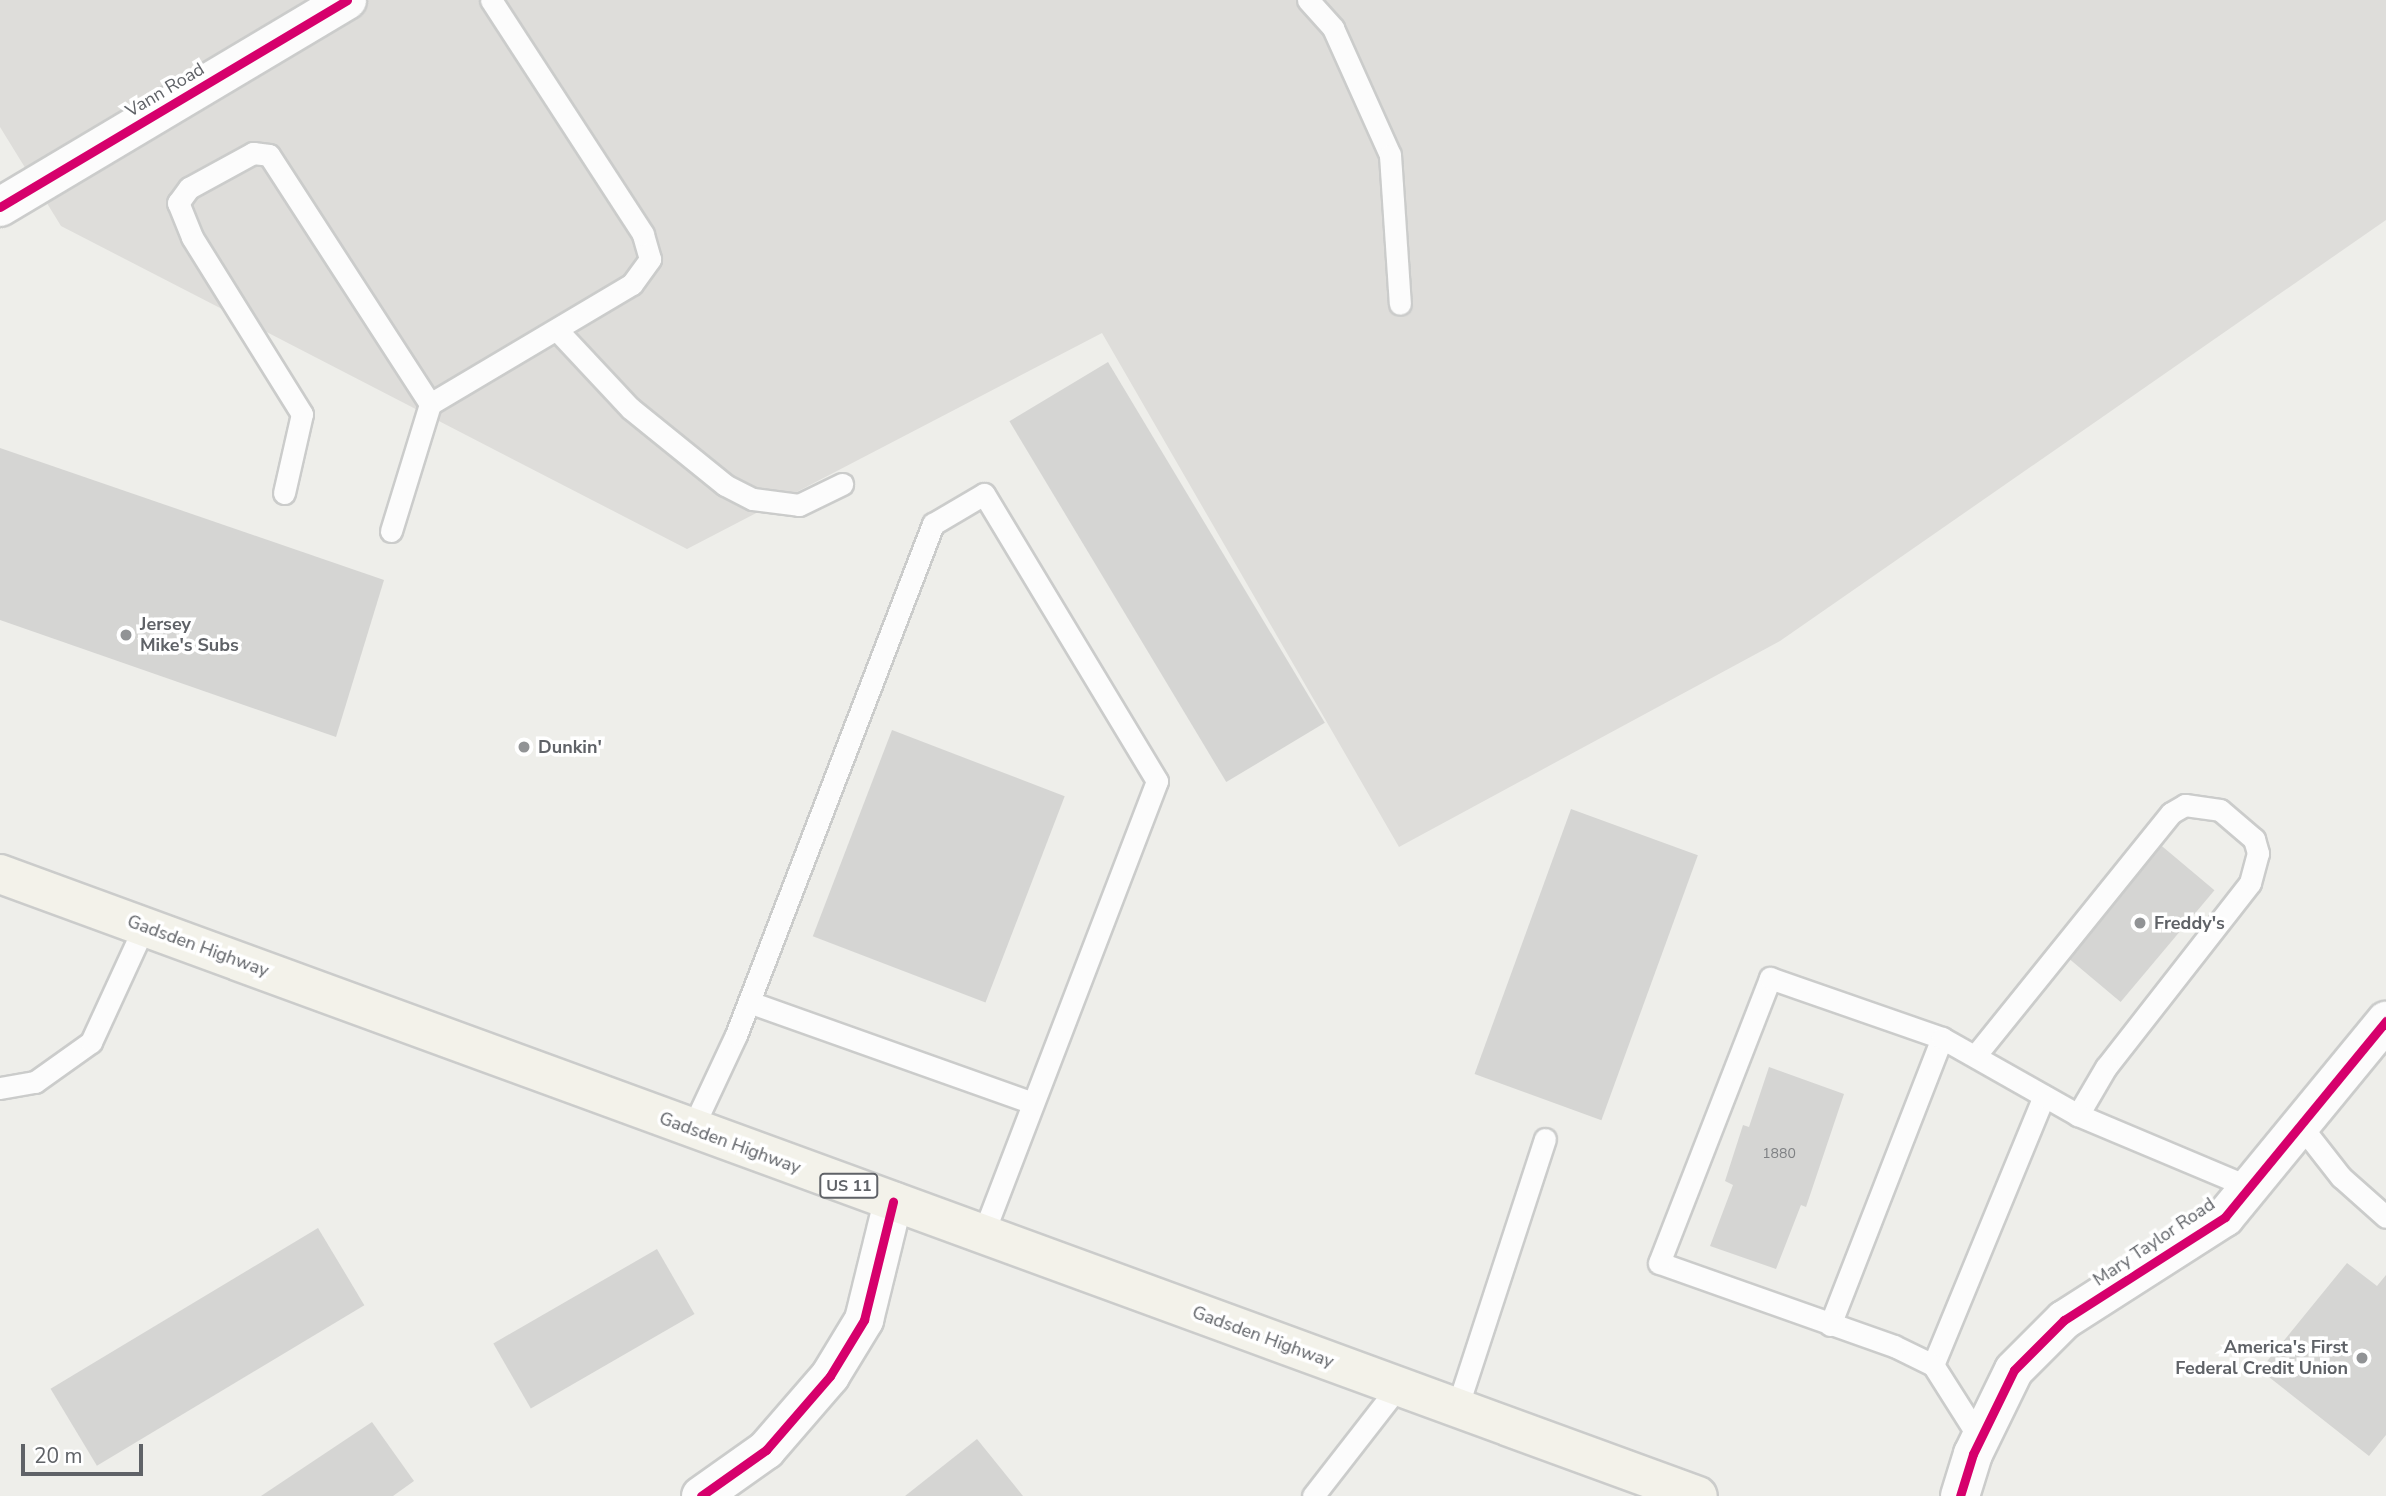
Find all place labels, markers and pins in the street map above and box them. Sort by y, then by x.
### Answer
place label: Jersey Mike's Subs [140,614,239,656]
marker: Jersey Mike's Subs [118,627,134,643]
place label: Dunkin' [538,736,602,758]
marker: Dunkin' [516,739,532,755]
place label: Freddy's [2154,912,2225,934]
marker: Freddy's [2132,915,2148,931]
place label: America's First Federal Credit Union [2175,1337,2348,1380]
marker: America's First Federal Credit Union [2354,1350,2370,1366]

